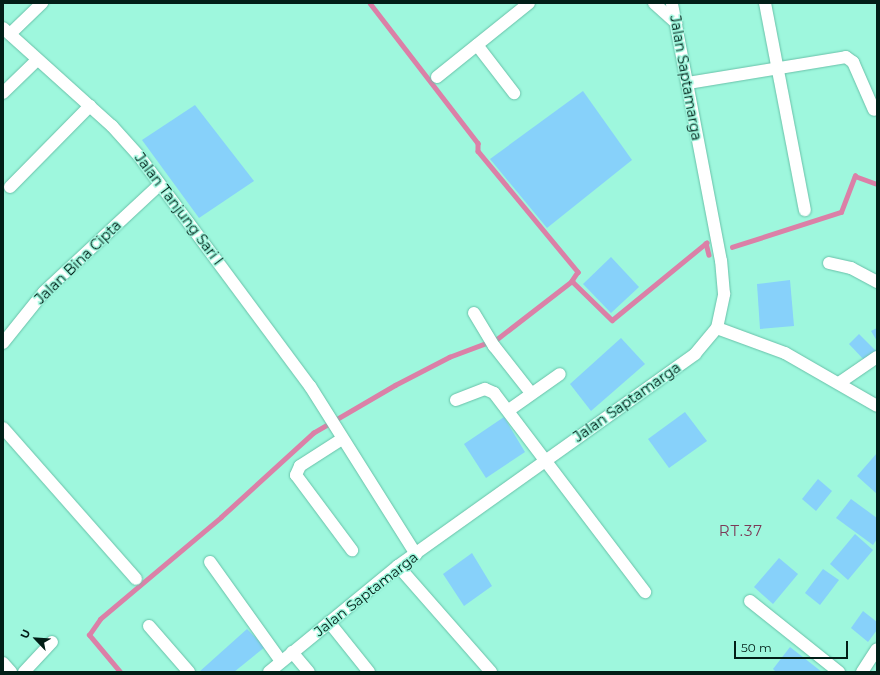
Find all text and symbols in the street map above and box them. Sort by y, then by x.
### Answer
street label: Jalan Saptamarga [667,14,705,142]
street label: Jalan Tanjung Sari I [131,150,227,268]
street label: Jalan Bina Cipta [32,217,124,307]
street label: Jalan Saptamarga [570,359,684,445]
district label: RT.37 [719,522,763,540]
street label: Jalan Saptamarga [311,548,421,640]
north arrow [16,619,56,659]
text: U [17,627,33,641]
scale bar [736,633,850,659]
text: 50 m [741,640,772,655]

